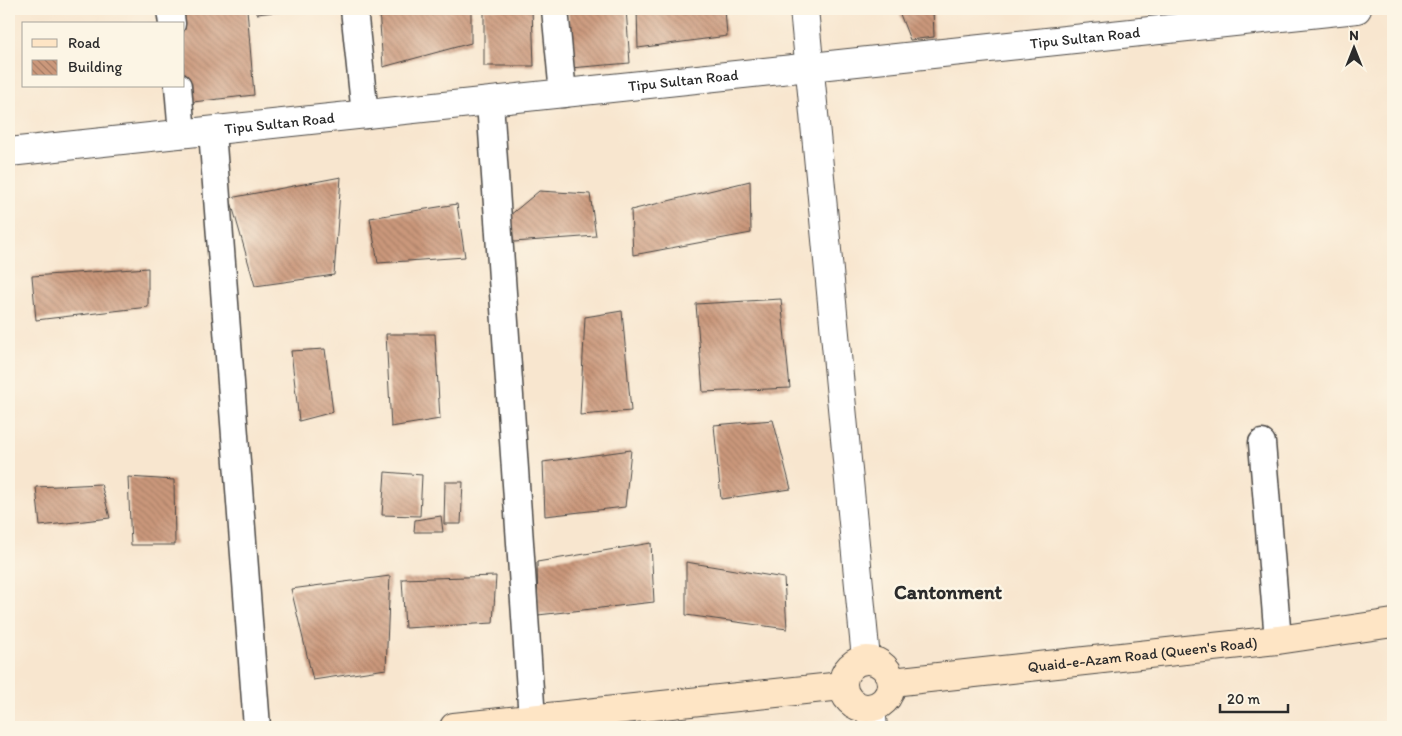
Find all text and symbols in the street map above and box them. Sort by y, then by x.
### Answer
legend [22,22,185,88]
north arrow [1330,22,1380,72]
street label: Tipu Sultan Road [1029,23,1141,53]
text: N [1349,27,1359,44]
text: Road [68,34,101,52]
text: Building [68,58,122,76]
street label: Tipu Sultan Road [627,66,739,95]
street label: Tipu Sultan Road [223,109,335,138]
district label: Cantonment [894,580,1003,604]
street label: Quaid-e-Azam Road (Queen's Road) [1027,633,1258,676]
scale bar [1220,681,1287,713]
text: 20 m [1227,690,1261,708]

